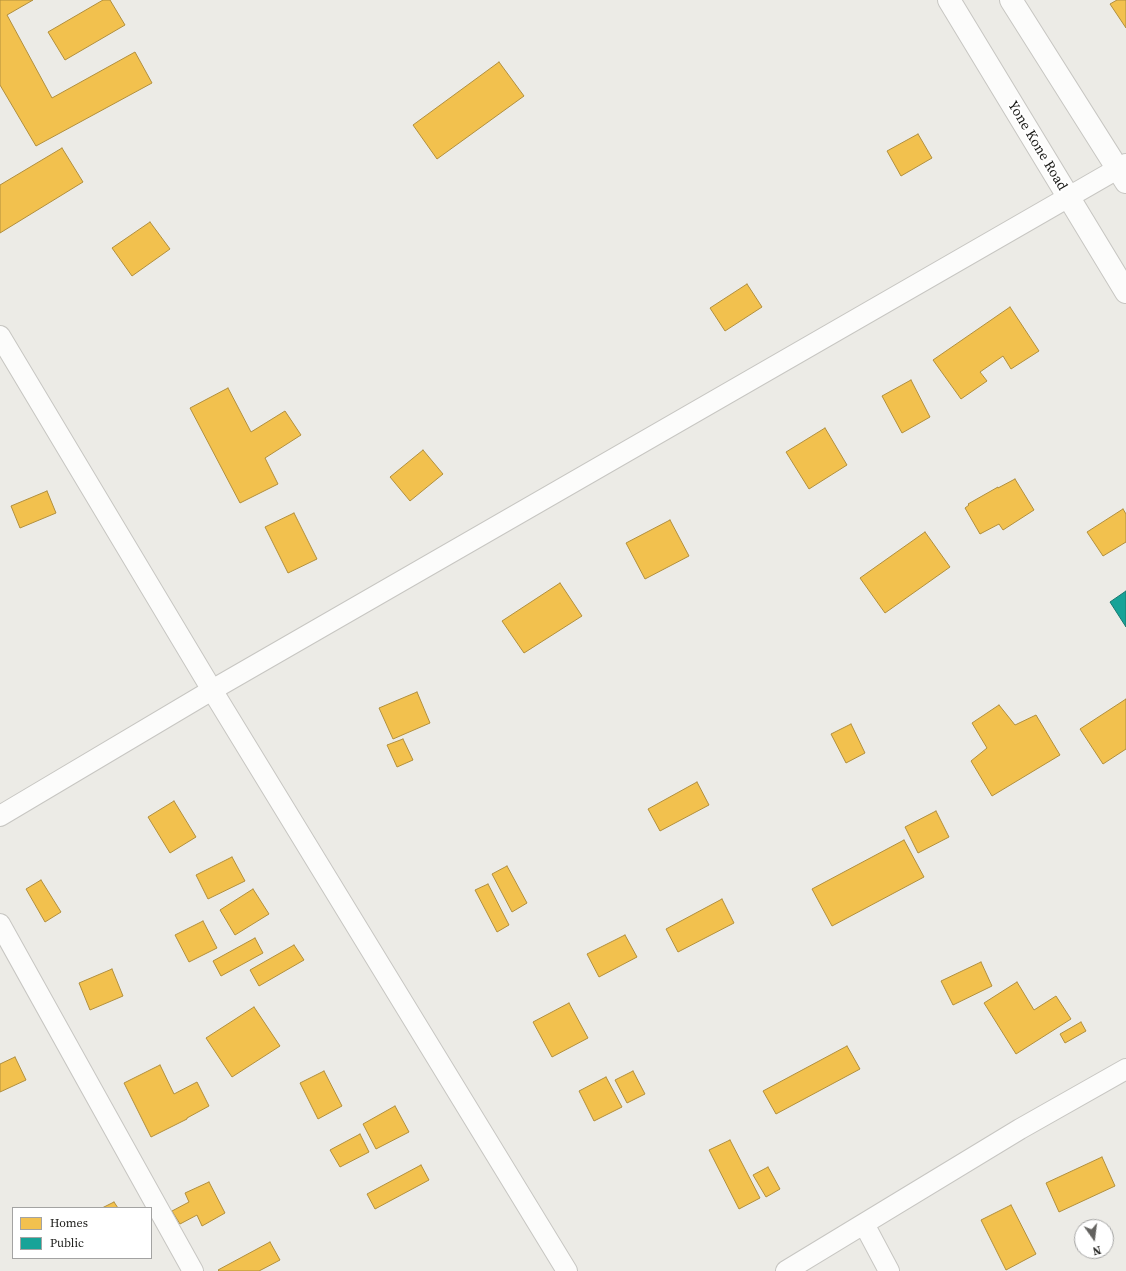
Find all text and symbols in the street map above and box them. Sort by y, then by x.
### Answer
street label: Yone Kone Road [1004,98,1070,194]
legend [12,1207,152,1259]
text: Homes [50,1215,88,1231]
north arrow [1074,1219,1114,1259]
text: Public [50,1235,84,1251]
text: N [1091,1242,1102,1258]

